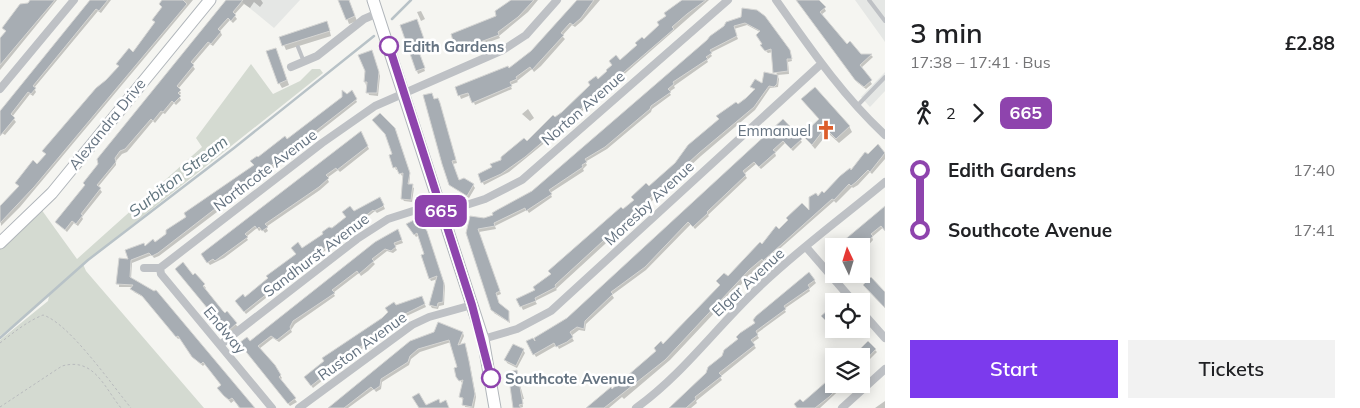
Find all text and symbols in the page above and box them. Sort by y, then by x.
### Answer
text: 3 min [910,15,983,50]
text: £2.88 [1285,31,1335,55]
marker: Edith Gardens [379,36,399,56]
place label: Edith Gardens [403,37,504,56]
text: 17:38 – 17:41 · Bus [910,52,1051,72]
street label: Norton Avenue [537,67,629,149]
street label: Alexandra Drive [64,75,150,173]
icon: walk [910,99,938,127]
icon: forward [964,99,992,127]
text: 665 [1010,101,1042,124]
text: 2 [946,103,956,123]
church icon: Emmanuel [815,119,837,141]
place label: Emmanuel [738,121,811,140]
street label: Northcote Avenue [209,125,321,215]
water label: Surbiton Stream [124,131,232,221]
street label: Moresby Avenue [600,157,698,249]
text: Edith Gardens [948,158,1076,182]
text: 17:40 [1293,160,1335,180]
line badge: 665 [412,195,470,227]
text: 665 [425,199,457,222]
street label: Sandhurst Avenue [259,209,373,301]
text: Southcote Avenue [948,218,1112,242]
text: 17:41 [1293,220,1335,240]
north arrow [825,238,870,282]
map controls [825,238,870,393]
street label: Elgar Avenue [708,244,788,320]
button: locate [825,293,870,338]
street label: Endway [200,302,250,358]
street label: Ruston Avenue [314,307,410,385]
button: Start [910,340,1118,398]
button: Tickets [1128,340,1335,398]
button: layers [825,348,870,393]
marker: Southcote Avenue [481,368,501,388]
place label: Southcote Avenue [505,369,635,388]

